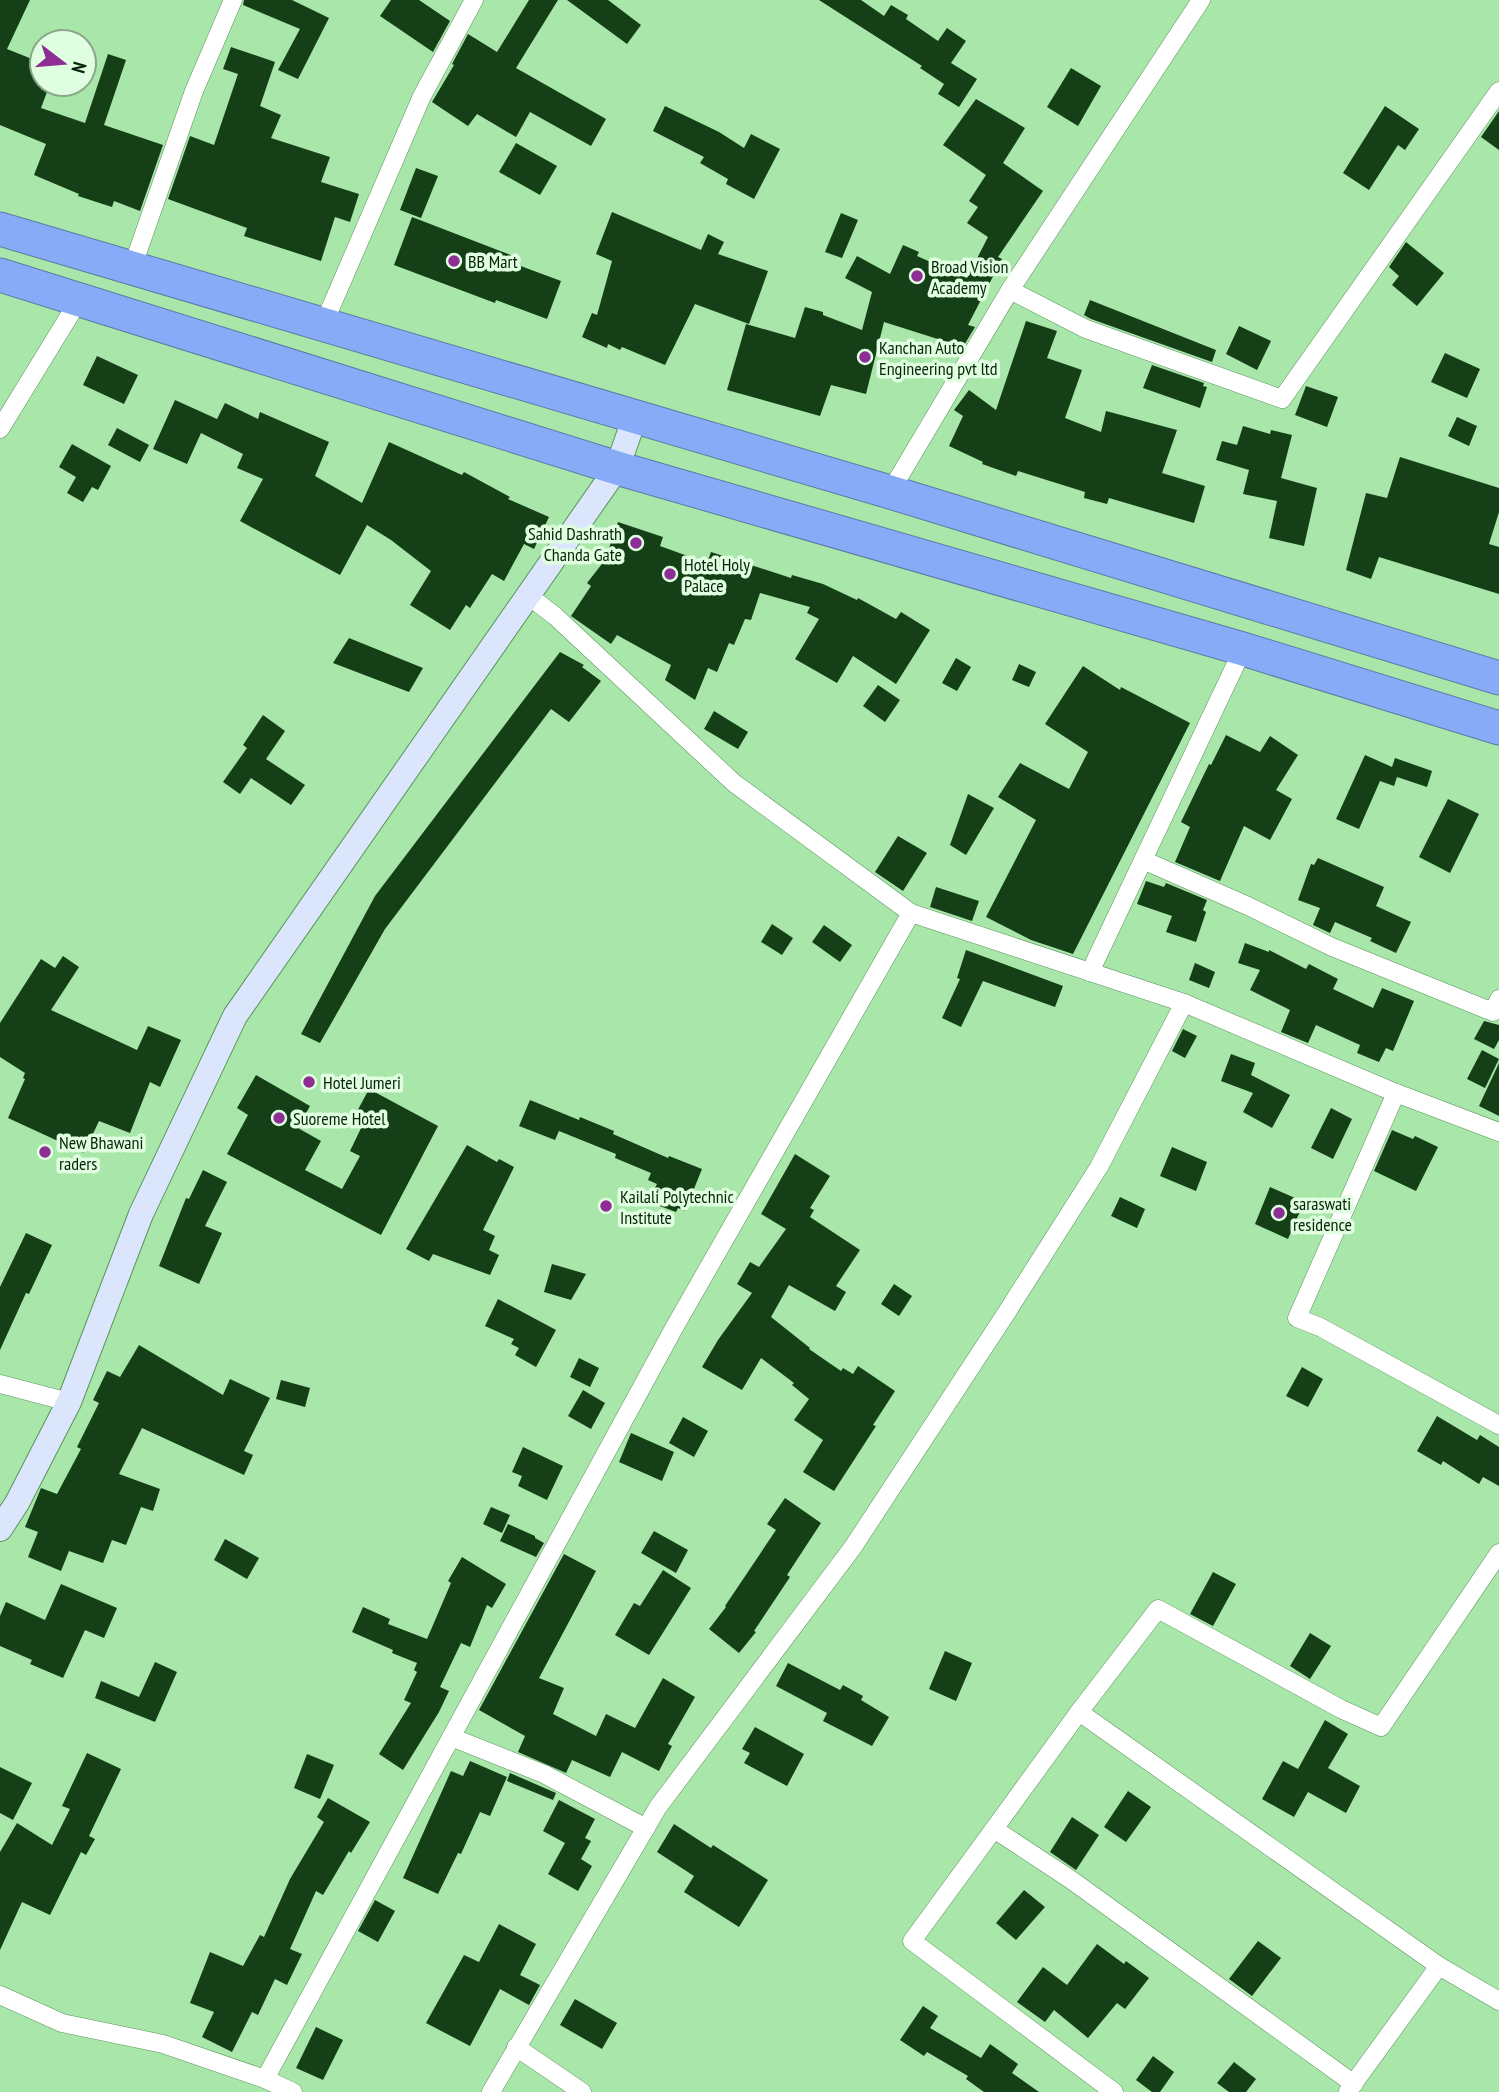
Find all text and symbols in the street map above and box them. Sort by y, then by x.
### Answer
north arrow [28,28,98,98]
text: N [66,59,92,76]
place label: BB Mart [468,250,518,273]
marker: BB Mart [446,253,462,269]
place label: Broad Vision Academy [931,255,1008,299]
marker: Broad Vision Academy [909,268,925,284]
place label: Kanchan Auto Engineering pvt ltd [879,336,998,380]
marker: Kanchan Auto Engineering pvt ltd [857,349,873,365]
place label: Sahid Dashrath Chanda Gate [528,522,622,566]
marker: Sahid Dashrath Chanda Gate [628,535,644,551]
place label: Hotel Holy Palace [684,553,750,597]
marker: Hotel Holy Palace [662,566,678,582]
place label: Hotel Jumeri [323,1071,401,1094]
marker: Hotel Jumeri [301,1074,317,1090]
place label: Suoreme Hotel [293,1107,386,1130]
marker: Suoreme Hotel [271,1110,287,1126]
place label: New Bhawani raders [59,1131,143,1175]
marker: New Bhawani raders [37,1144,53,1160]
place label: Kailali Polytechnic Institute [620,1185,734,1229]
place label: saraswati residence [1293,1192,1352,1236]
marker: Kailali Polytechnic Institute [598,1198,614,1214]
marker: saraswati residence [1271,1205,1287,1221]

